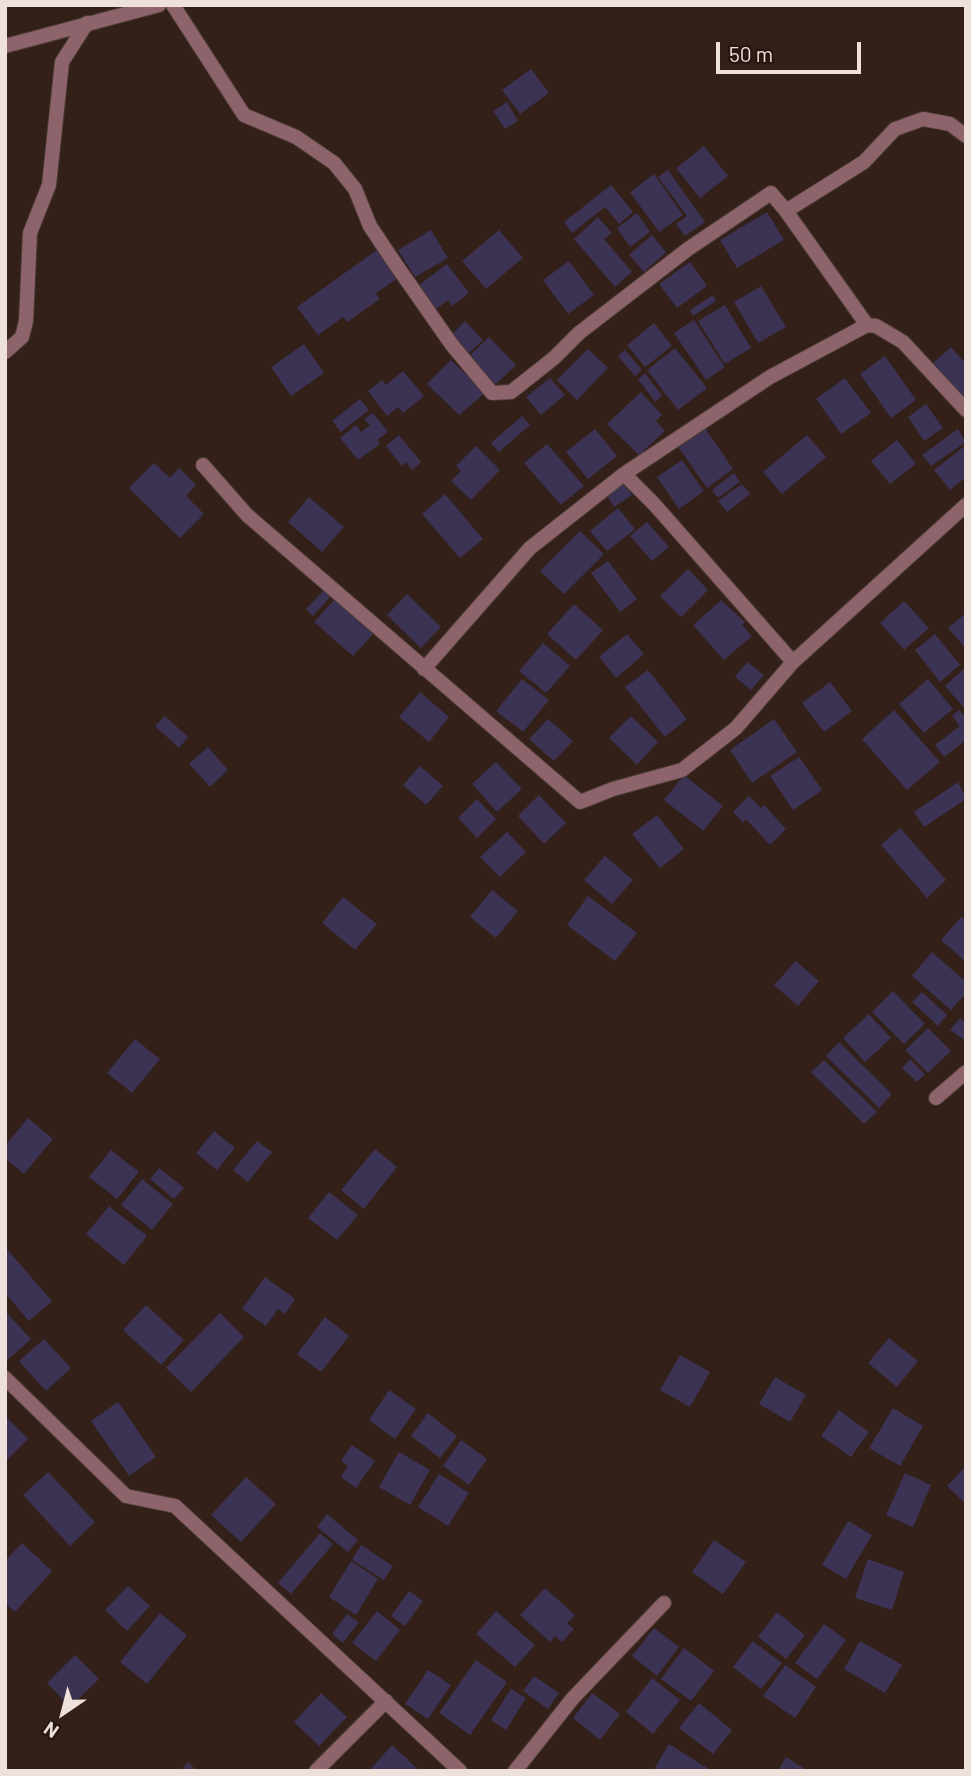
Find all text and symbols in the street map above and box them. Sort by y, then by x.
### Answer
scale bar [719,28,864,72]
text: 50 m [729,41,773,66]
north arrow [28,1678,98,1748]
text: N [39,1718,62,1744]

